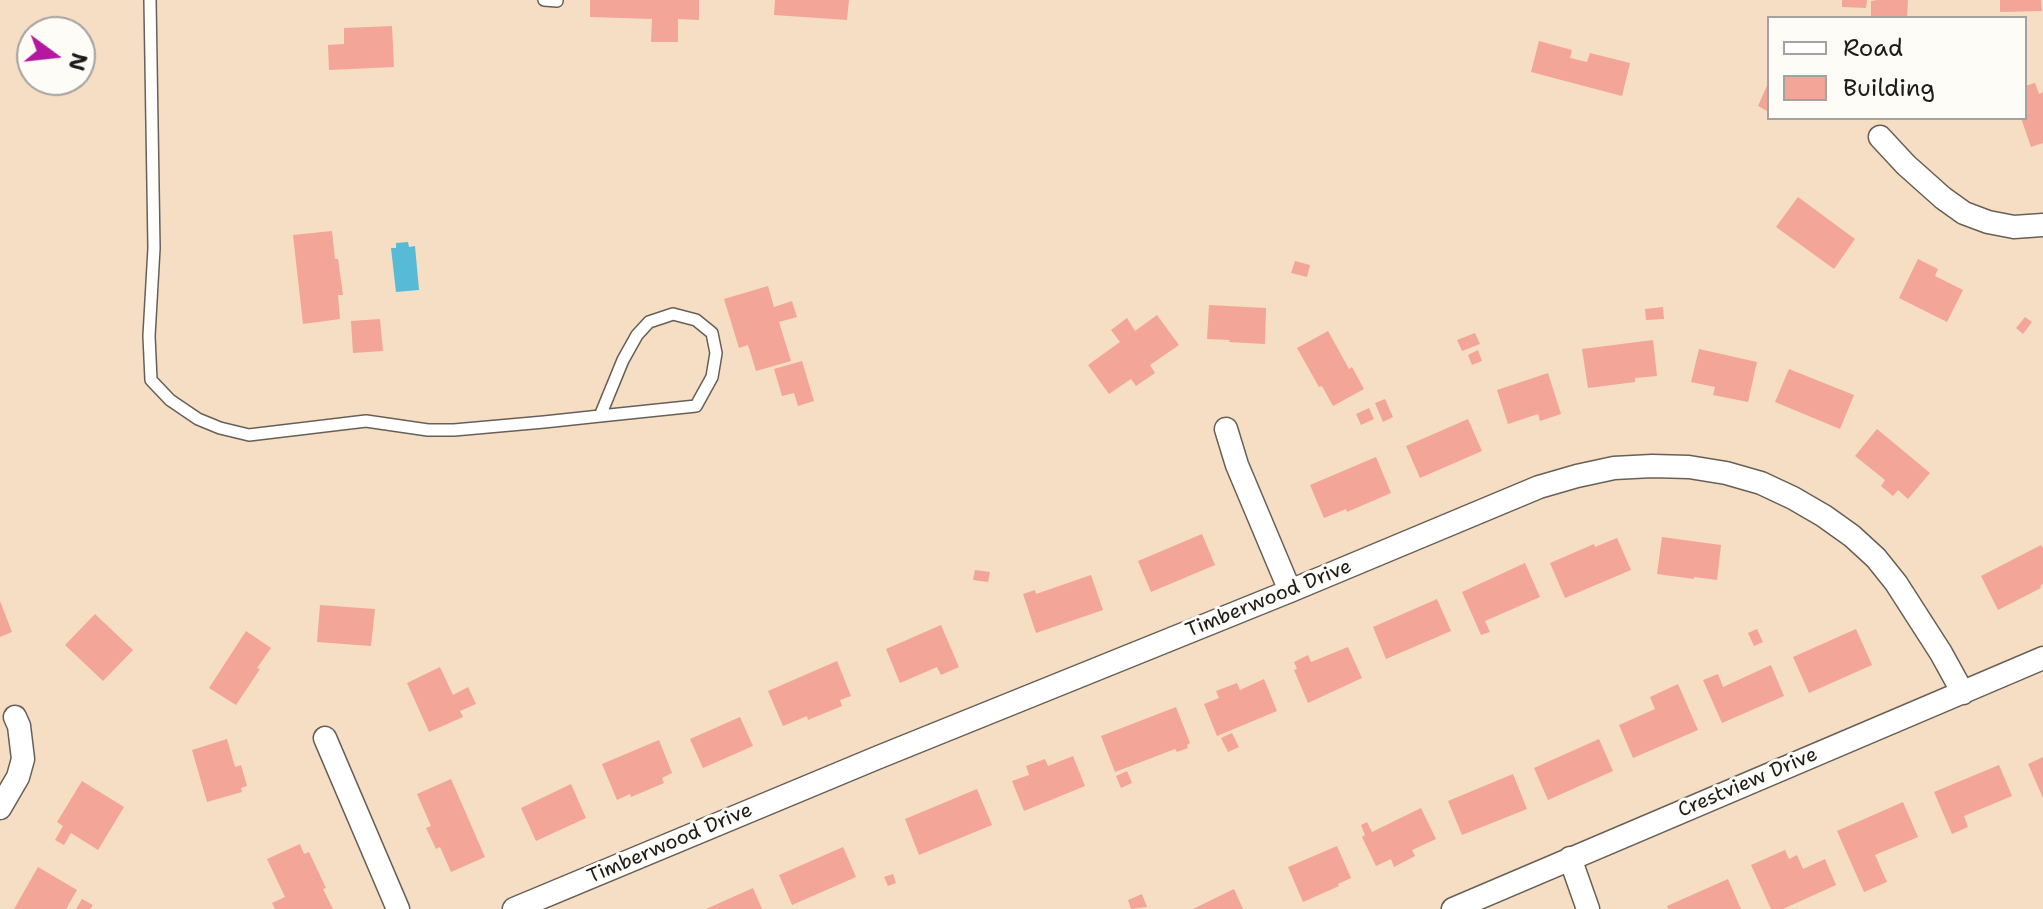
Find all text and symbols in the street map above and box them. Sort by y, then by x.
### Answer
north arrow [16,16,96,96]
legend [1767,16,2027,120]
text: Road [1843,32,1903,64]
text: N [61,50,94,74]
text: Building [1843,72,1935,104]
street label: Timberwood Drive [1183,555,1355,643]
street label: Crestview Drive [1675,743,1821,823]
street label: Timberwood Drive [584,798,756,890]

